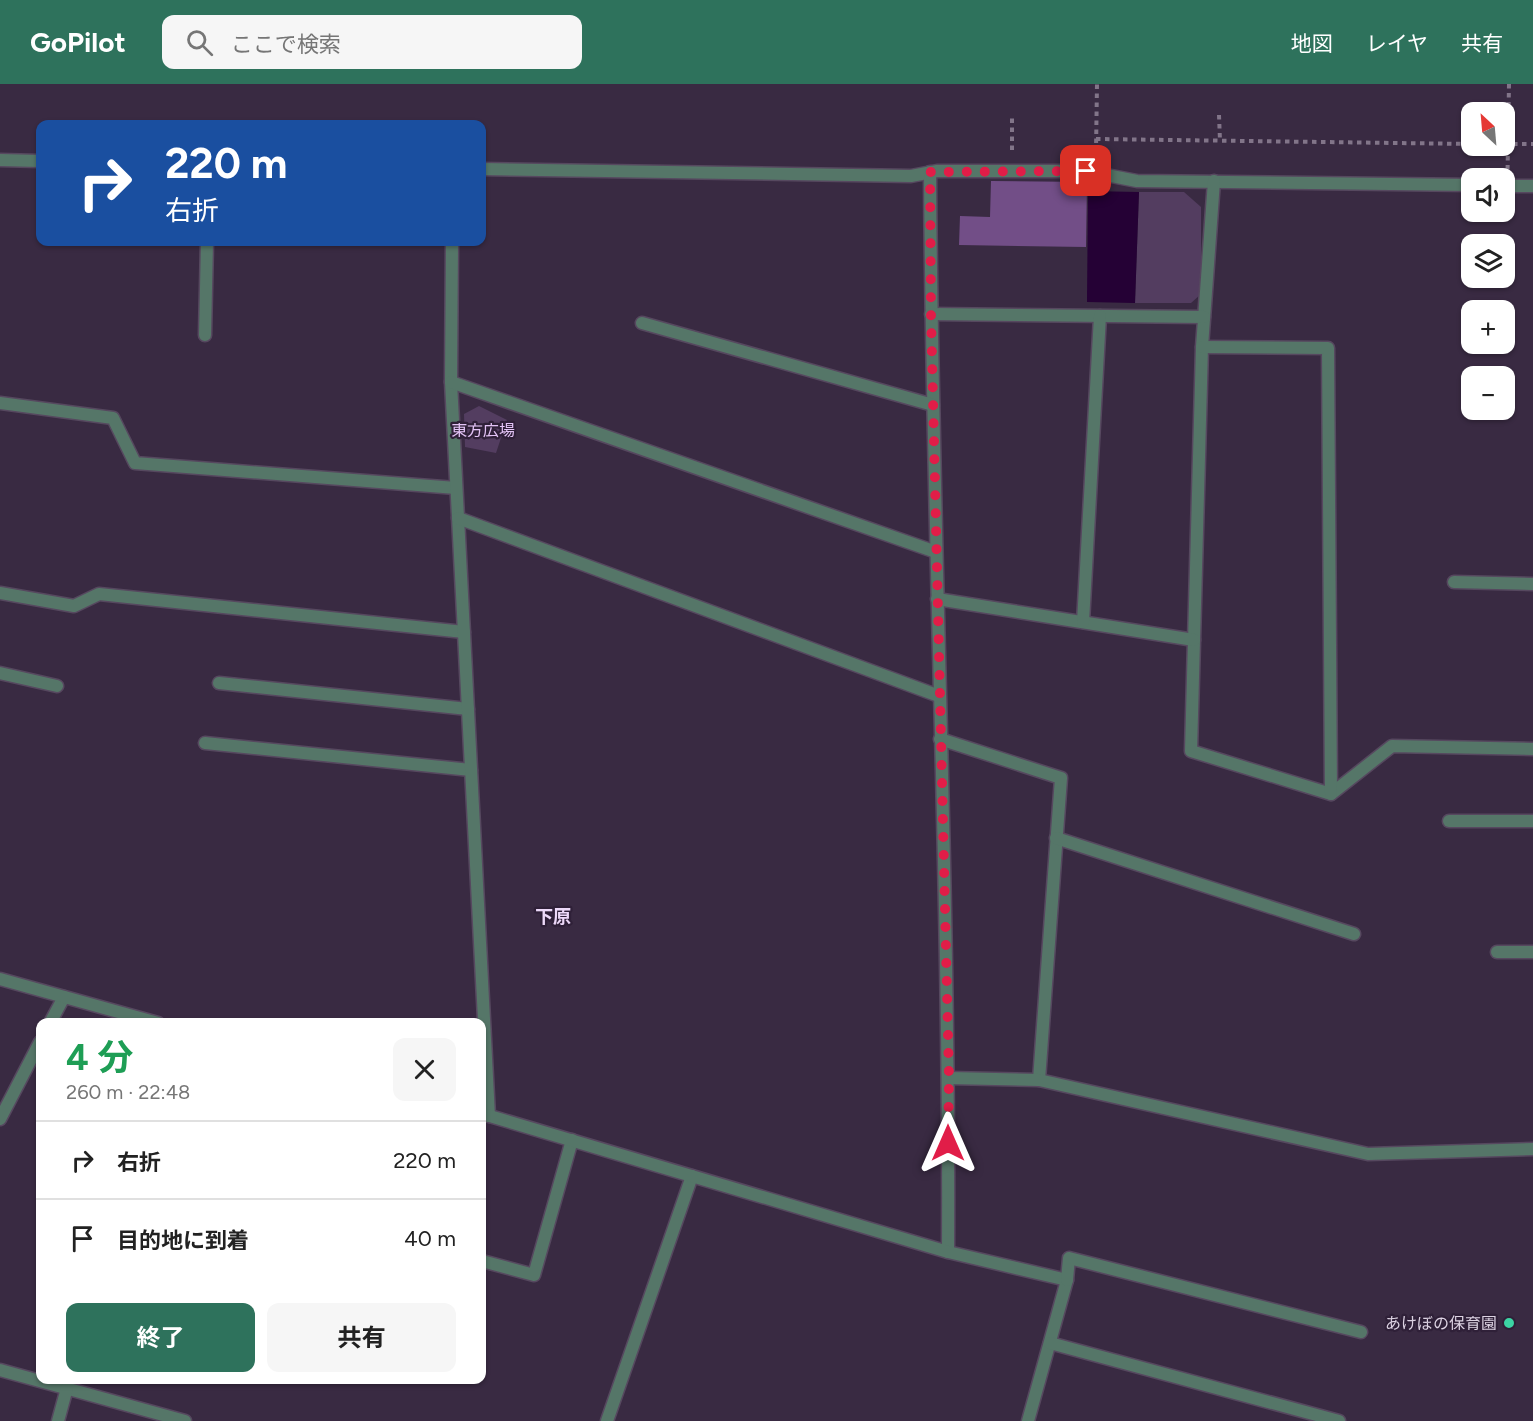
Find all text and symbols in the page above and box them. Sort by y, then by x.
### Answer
search box [162,15,582,69]
text: GoPilot [30,25,126,59]
icon: search [183,26,216,59]
text: ここで検索 [231,31,341,58]
text: 地図 [1291,31,1333,56]
text: レイヤ [1366,31,1428,56]
text: 共有 [1461,31,1503,56]
north arrow [1461,102,1515,156]
map controls [1461,102,1515,420]
text: 220 m [165,138,287,189]
icon: right [66,144,144,222]
pin [1060,145,1111,196]
icon: arrive [1069,154,1102,187]
button: sound [1461,168,1515,222]
text: 右折 [165,194,219,227]
button: layers [1461,234,1515,288]
button: + [1461,300,1515,354]
button: − [1461,366,1515,420]
park label: 東方広場 [451,421,515,440]
district label: 下原 [535,906,571,928]
text: 4 分 [66,1036,133,1079]
button: close [393,1038,456,1101]
text: 260 m · 22:48 [66,1080,190,1104]
position arrow [916,1111,980,1175]
icon: right [66,1144,99,1177]
text: 220 m [393,1147,456,1174]
text: 右折 [117,1149,161,1176]
icon: arrive [66,1222,99,1255]
text: 40 m [404,1225,456,1252]
text: 目的地に到着 [117,1227,249,1254]
button: 終了 [66,1303,255,1372]
button: 共有 [267,1303,456,1372]
place label: あけぼの保育園 [1385,1314,1497,1333]
marker: あけぼの保育園 [1502,1316,1516,1330]

